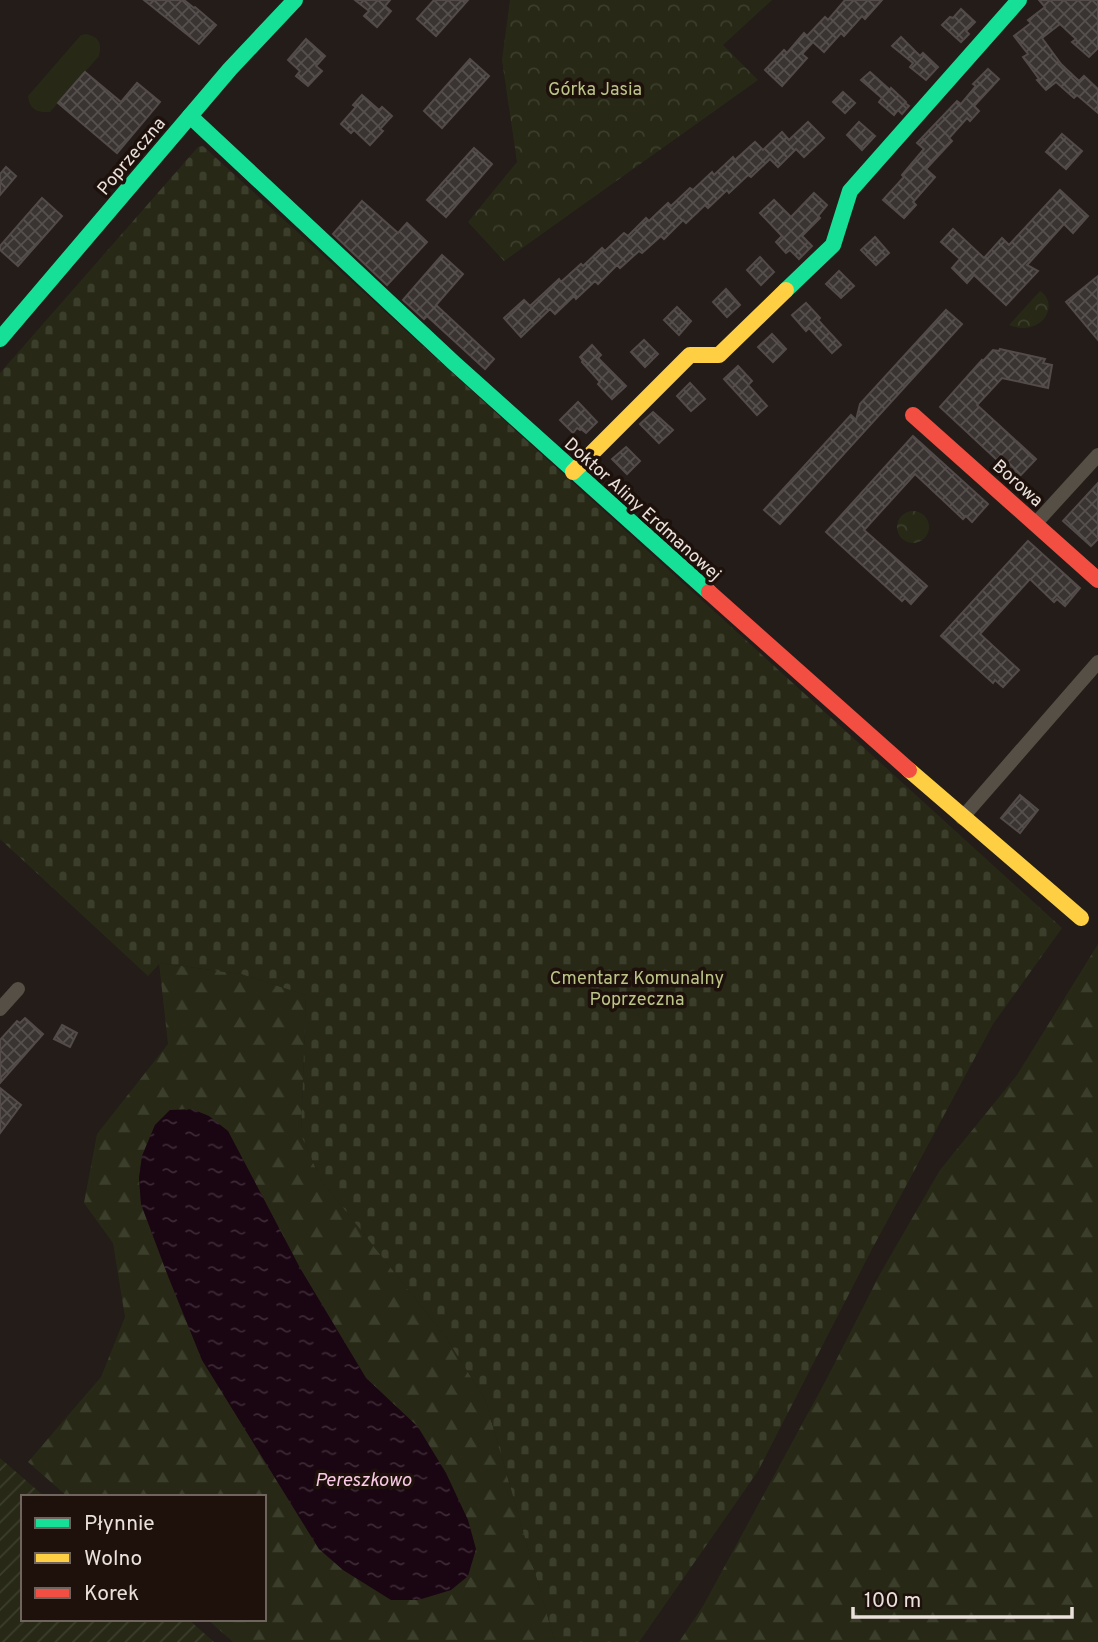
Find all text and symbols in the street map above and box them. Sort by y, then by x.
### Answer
park label: Górka Jasia [548,79,642,102]
street label: Poprzeczna [93,113,171,201]
street label: Doktor Aliny Erdmanowej [559,433,725,587]
street label: Borowa [987,455,1047,513]
park label: Cmentarz Komunalny Poprzeczna [550,968,724,1012]
water label: Pereszkowo [315,1469,412,1493]
legend [21,1495,266,1621]
text: Płynnie [84,1511,155,1538]
text: Wolno [84,1546,142,1573]
scale bar [853,1576,1072,1620]
text: Korek [84,1581,139,1608]
text: 100 m [864,1588,921,1615]

